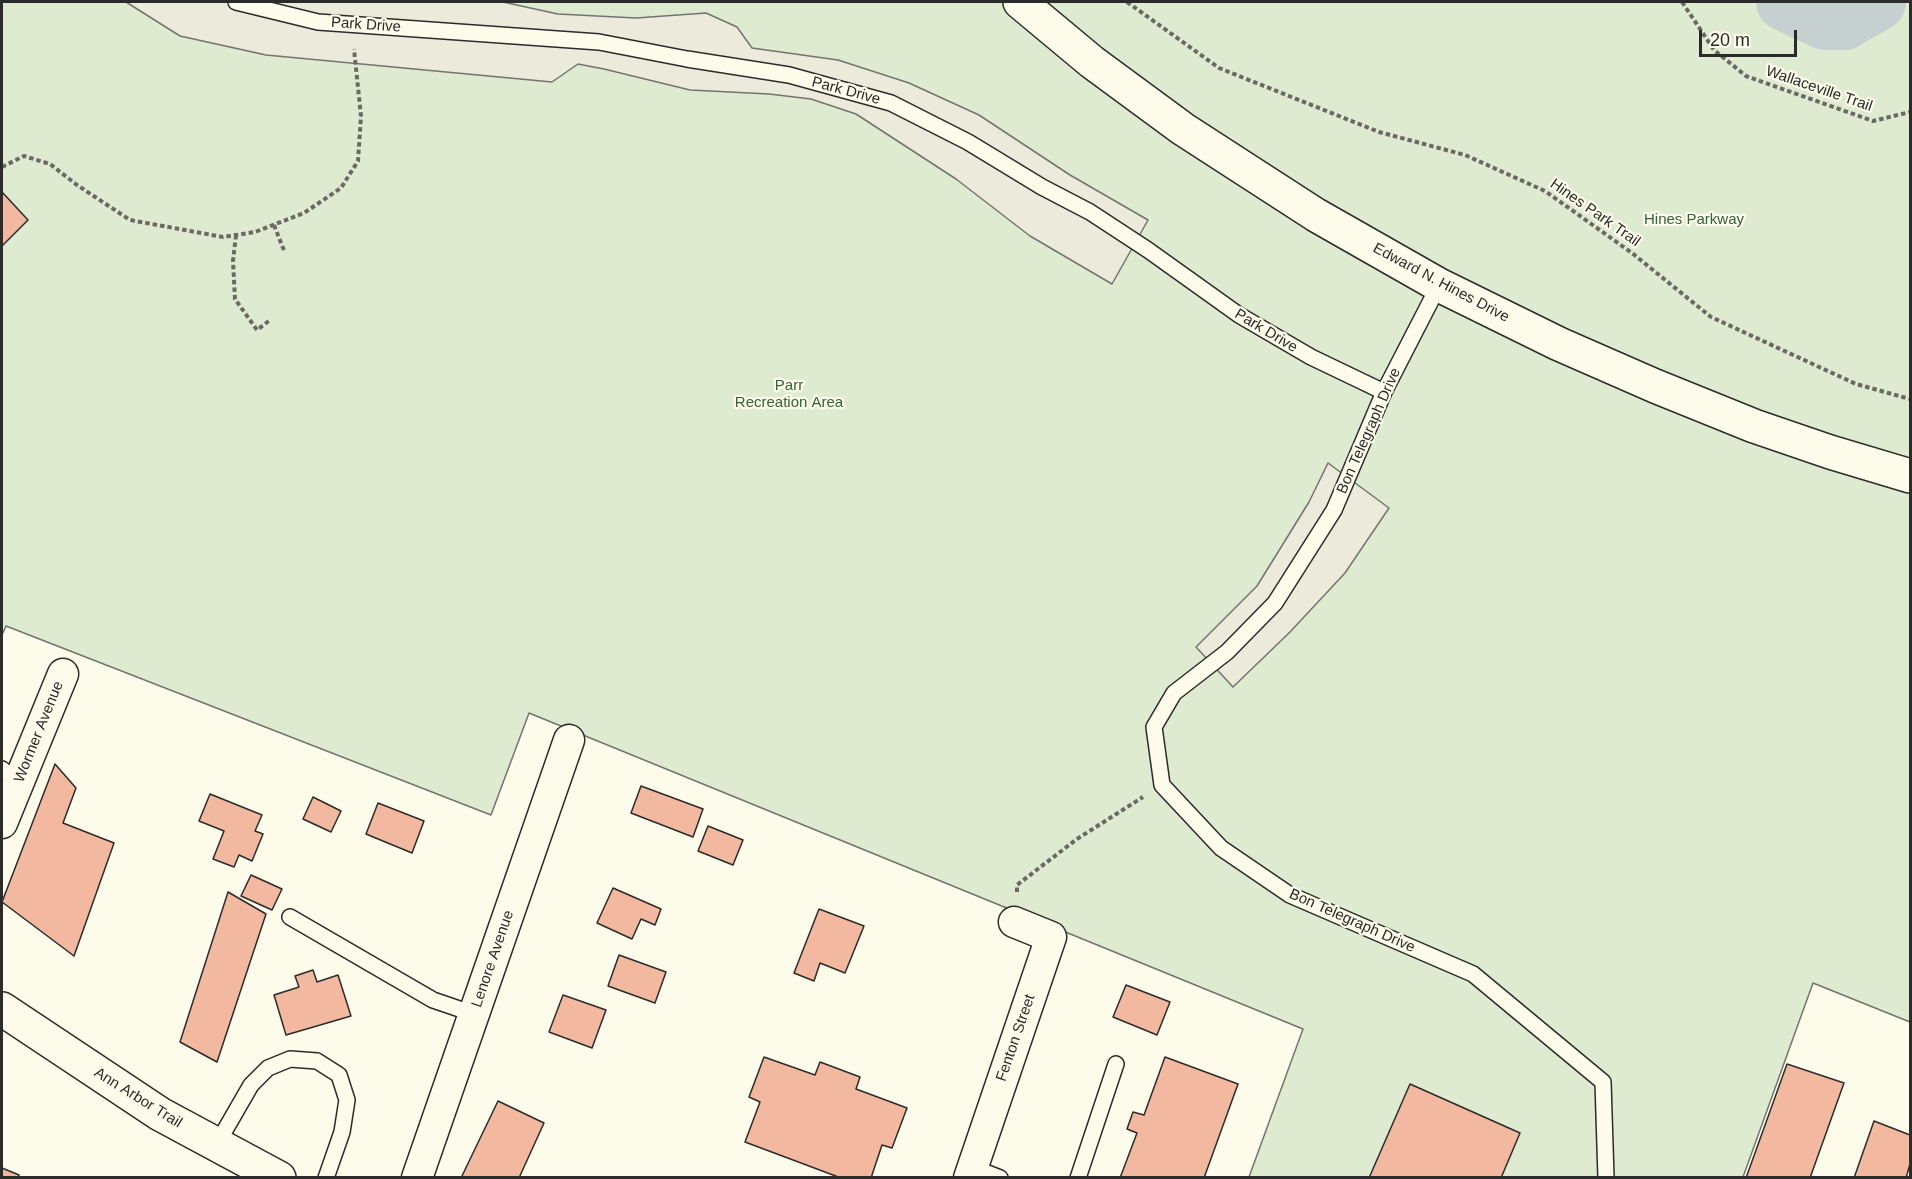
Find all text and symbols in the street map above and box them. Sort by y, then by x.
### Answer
street label: Park Drive [330,14,402,36]
scale bar [1702,18,1800,56]
text: 20 m [1710,30,1750,50]
street label: Wallaceville Trail [1763,62,1875,116]
street label: Park Drive [810,73,882,109]
street label: Hines Park Trail [1546,175,1644,251]
park label: Hines Parkway [1644,211,1744,229]
street label: Edward N. Hines Drive [1370,239,1512,327]
street label: Park Drive [1231,305,1301,357]
street label: Bon Telegraph Drive [1333,365,1405,497]
park label: Parr Recreation Area [735,377,843,412]
street label: Wormer Avenue [10,679,68,785]
street label: Bon Telegraph Drive [1286,885,1418,957]
street label: Lenore Avenue [468,908,518,1010]
street label: Fenton Street [993,992,1039,1084]
street label: Ann Arbor Trail [91,1064,185,1132]

